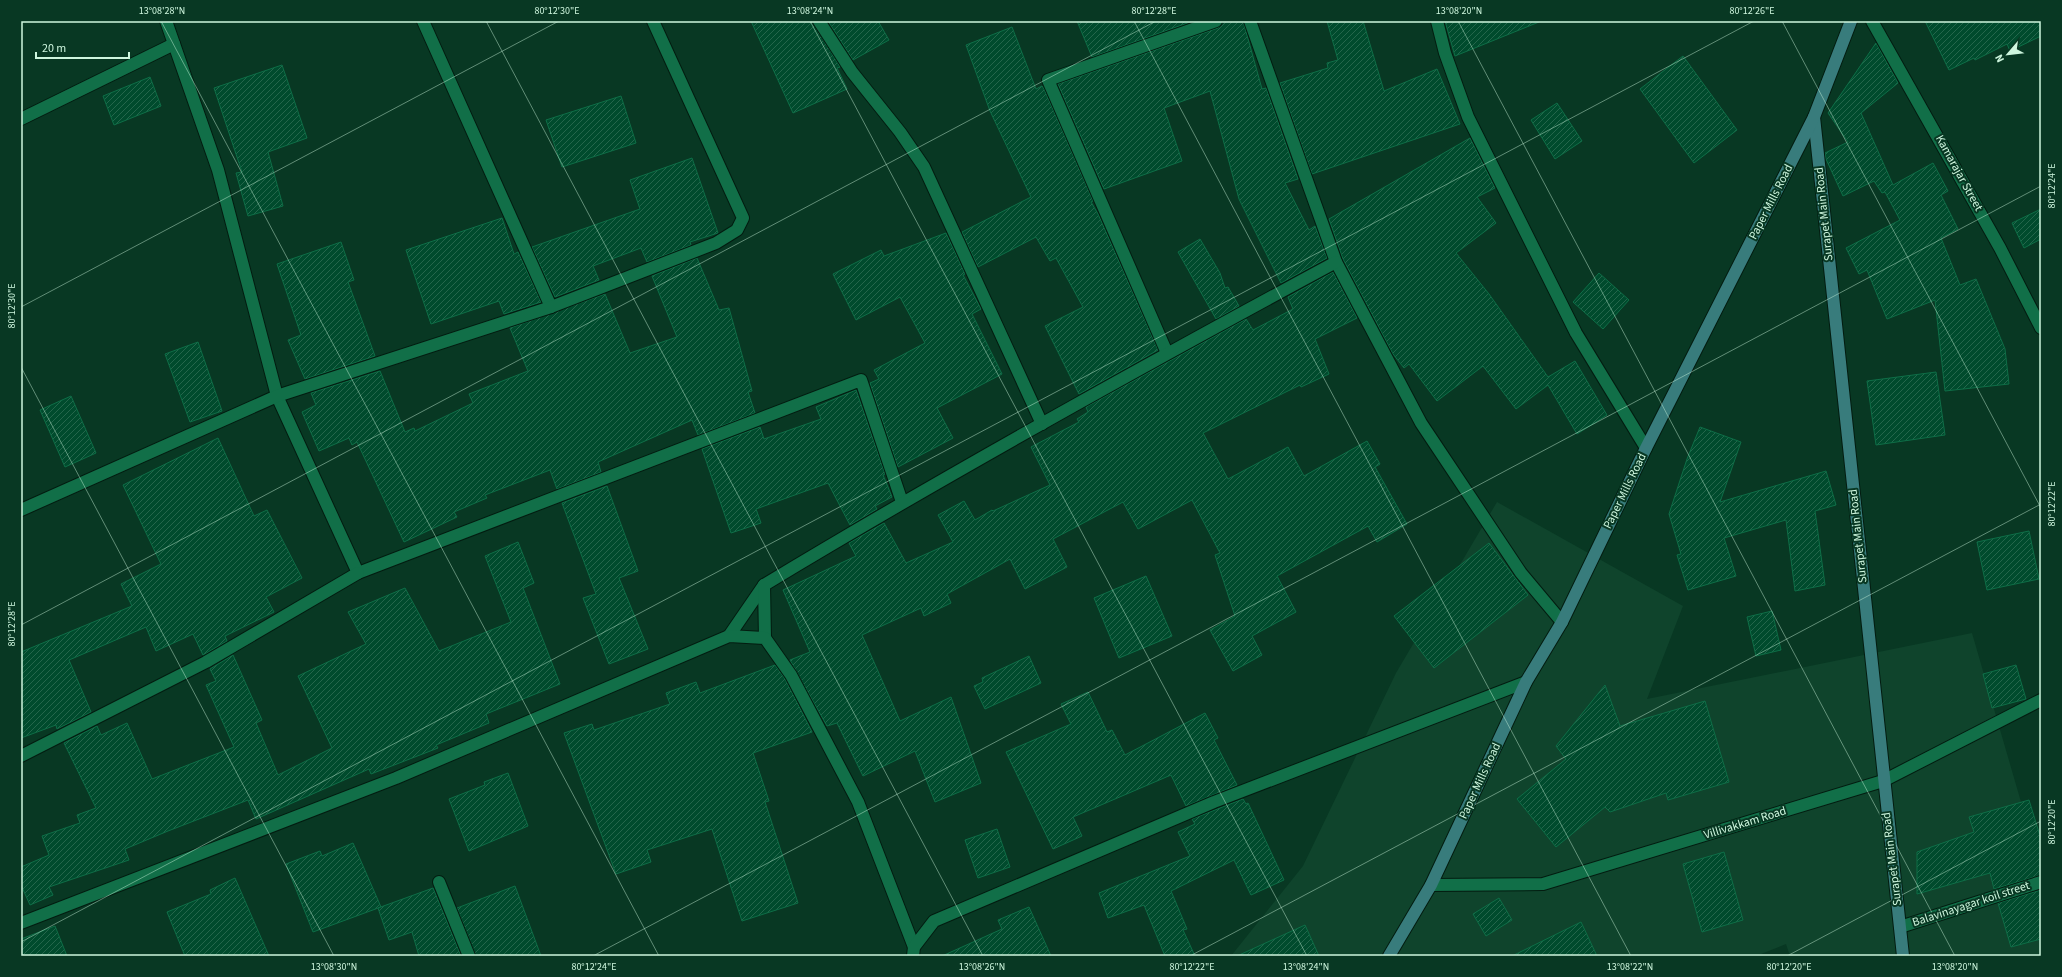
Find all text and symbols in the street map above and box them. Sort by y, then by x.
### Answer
text: 13°08'28"N [139,4,185,18]
text: 80°12'30"E [534,4,580,18]
text: 13°08'24"N [787,4,833,18]
text: 80°12'28"E [1131,4,1177,18]
text: 13°08'20"N [1436,4,1482,18]
text: 80°12'26"E [1729,4,1775,18]
scale bar [36,34,129,60]
north arrow [1988,34,2028,74]
text: 20 m [42,40,66,57]
text: N [1991,52,2008,65]
street label: Kamarajar Street [1931,132,1987,214]
street label: Paper Mills Road [1745,161,1797,243]
text: 80°12'24"E [2045,163,2059,209]
street label: Surapet Main Road [1811,166,1837,262]
text: 80°12'30"E [5,283,19,329]
street label: Paper Mills Road [1599,450,1651,532]
text: 80°12'22"E [2045,481,2059,527]
street label: Surapet Main Road [1845,488,1871,584]
text: 80°12'28"E [5,601,19,647]
street label: Paper Mills Road [1455,740,1505,822]
text: 80°12'20"E [2045,799,2059,845]
street label: Villivakkam Road [1702,802,1788,844]
street label: Surapet Main Road [1878,811,1906,907]
street label: Balavinayagar koil street [1910,877,2032,931]
text: 13°08'30"N [311,960,357,974]
text: 80°12'24"E [571,960,617,974]
text: 13°08'26"N [959,960,1005,974]
text: 80°12'22"E [1169,960,1215,974]
text: 13°08'24"N [1283,960,1329,974]
text: 13°08'22"N [1607,960,1653,974]
text: 80°12'20"E [1766,960,1812,974]
text: 13°08'20"N [1932,960,1978,974]

